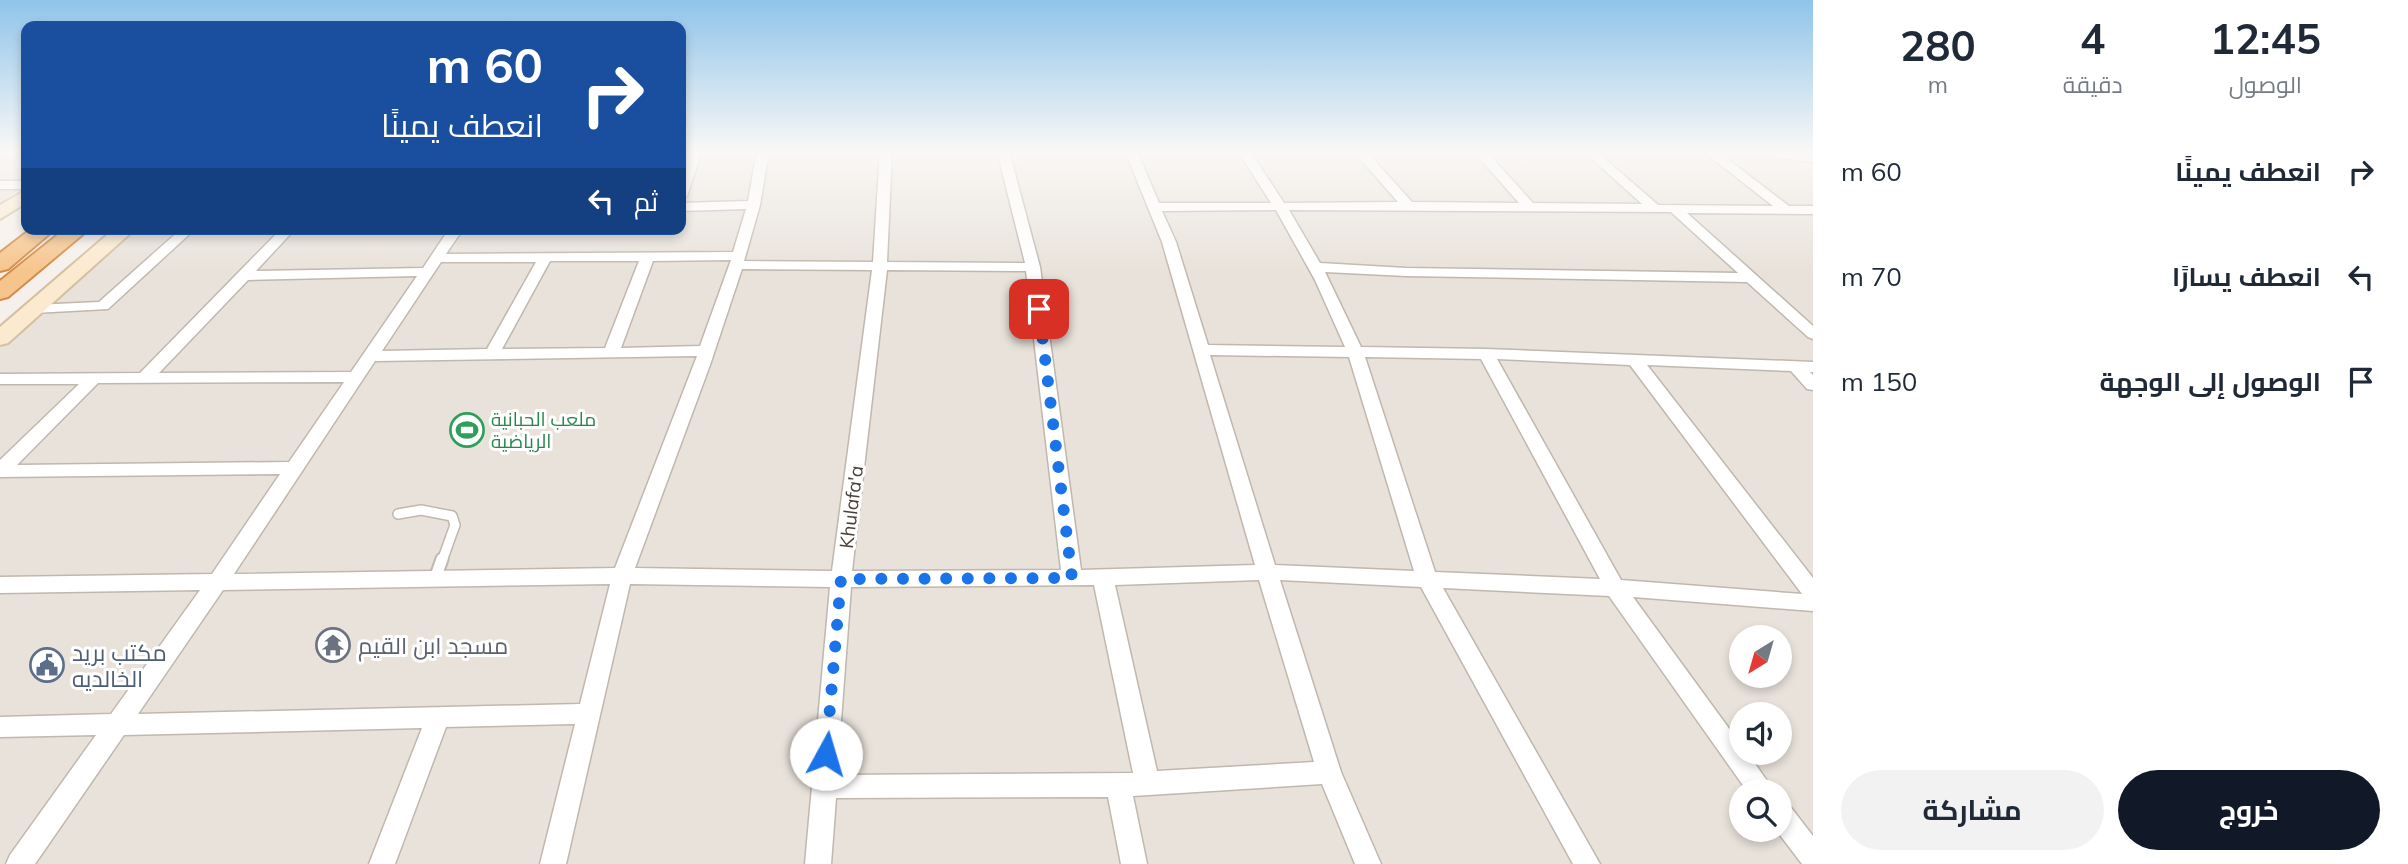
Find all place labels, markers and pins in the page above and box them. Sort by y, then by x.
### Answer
pin [1009,279,1069,339]
place label: ملعب الحبانية الرياضية [491,407,596,453]
sports icon: ملعب الحبانية الرياضية [448,411,486,449]
temple icon: مسجد ابن القيم [314,626,352,664]
place label: مسجد ابن القيم [358,631,508,662]
place label: مكتب بريد الخالديه [72,638,167,693]
public building icon: مكتب بريد الخالديه [28,646,66,684]

